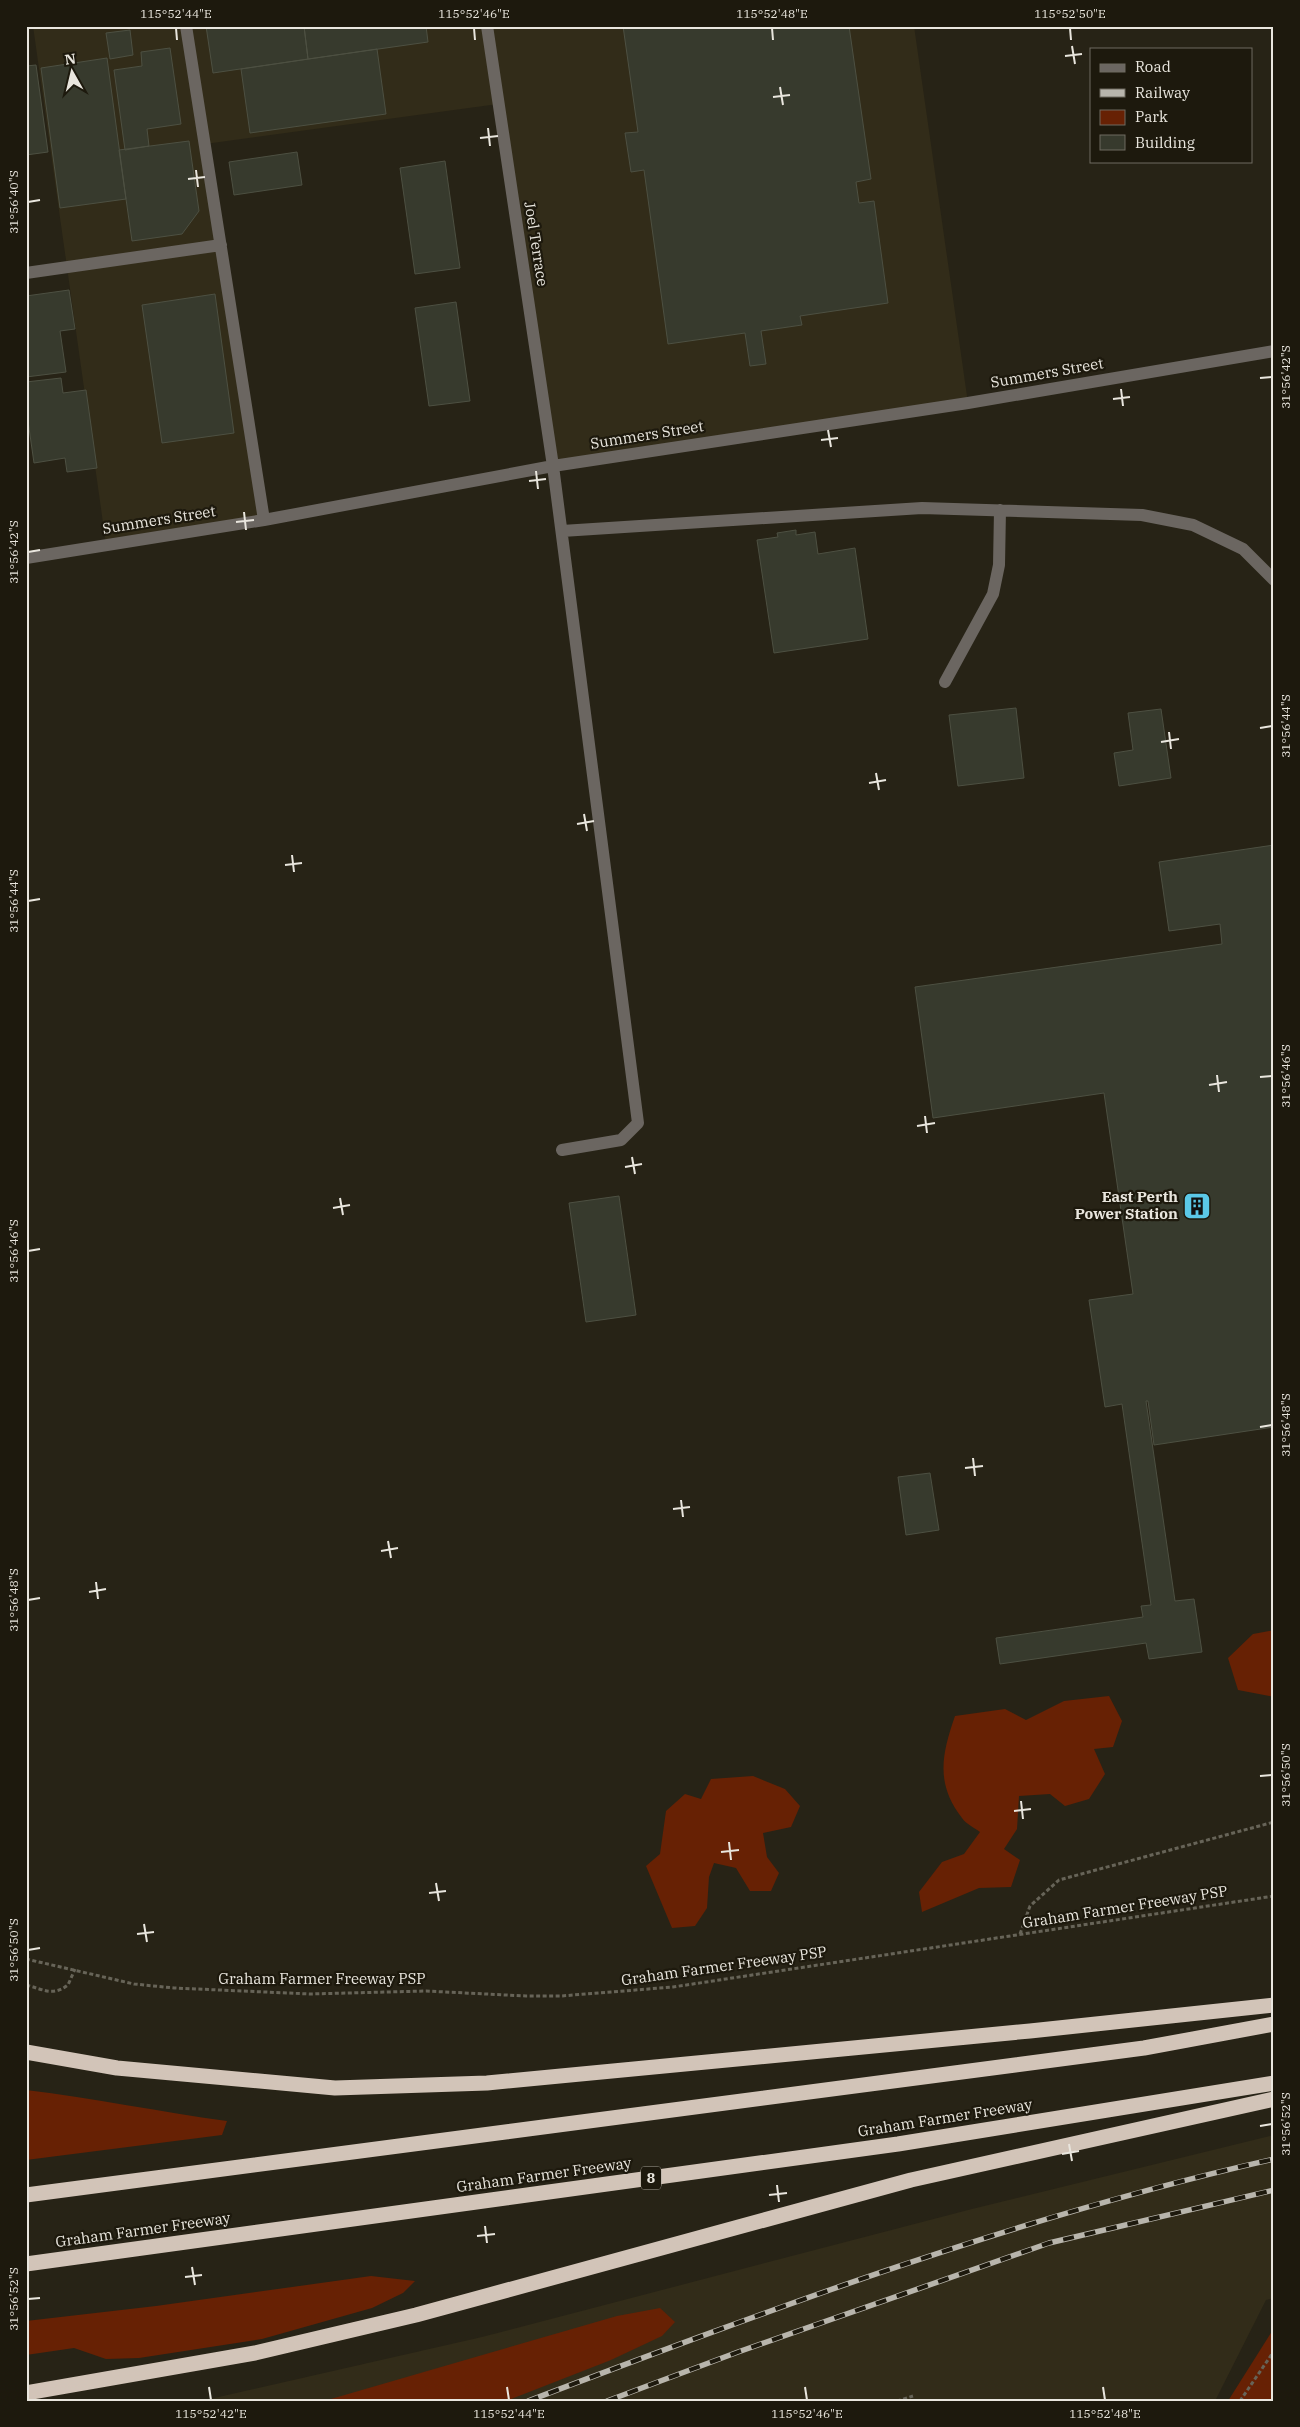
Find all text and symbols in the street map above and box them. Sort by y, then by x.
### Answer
text: 115°52'44"E [140,6,212,21]
text: 115°52'46"E [438,6,510,21]
text: 115°52'48"E [736,6,808,21]
text: 115°52'50"E [1034,6,1106,21]
north arrow [48,48,98,98]
legend [1090,48,1252,162]
text: N [63,49,77,69]
text: Road [1135,57,1171,76]
text: Railway [1135,83,1190,102]
text: Park [1135,107,1168,126]
text: Building [1135,133,1195,152]
text: 31°56'40"S [6,170,21,234]
street label: Joel Terrace [520,200,553,288]
text: 31°56'42"S [1278,345,1293,409]
street label: Summers Street [989,353,1105,392]
street label: Summers Street [589,416,705,453]
street label: Summers Street [101,501,217,538]
text: 31°56'42"S [6,520,21,584]
text: 31°56'44"S [1278,694,1293,758]
text: 31°56'44"S [6,869,21,933]
text: 31°56'46"S [1278,1044,1293,1108]
place label: East Perth Power Station [1075,1187,1178,1223]
building icon: East Perth Power Station [1182,1191,1212,1221]
text: 31°56'46"S [6,1219,21,1283]
text: 31°56'48"S [1278,1393,1293,1457]
text: 31°56'48"S [6,1568,21,1632]
text: 31°56'50"S [1278,1743,1293,1807]
street label: Graham Farmer Freeway PSP [1021,1881,1229,1932]
text: 31°56'50"S [6,1918,21,1982]
street label: Graham Farmer Freeway PSP [620,1942,828,1989]
street label: Graham Farmer Freeway PSP [218,1969,426,1988]
text: 31°56'52"S [1278,2092,1293,2156]
street label: Graham Farmer Freeway [856,2094,1034,2141]
street label: Graham Farmer Freeway [455,2153,633,2196]
road number: 8 [641,2166,661,2190]
street label: Graham Farmer Freeway [54,2208,232,2251]
text: 31°56'52"S [6,2267,21,2331]
text: 115°52'42"E [175,2406,247,2421]
text: 115°52'44"E [473,2406,545,2421]
text: 115°52'46"E [771,2406,843,2421]
text: 115°52'48"E [1069,2406,1141,2421]

